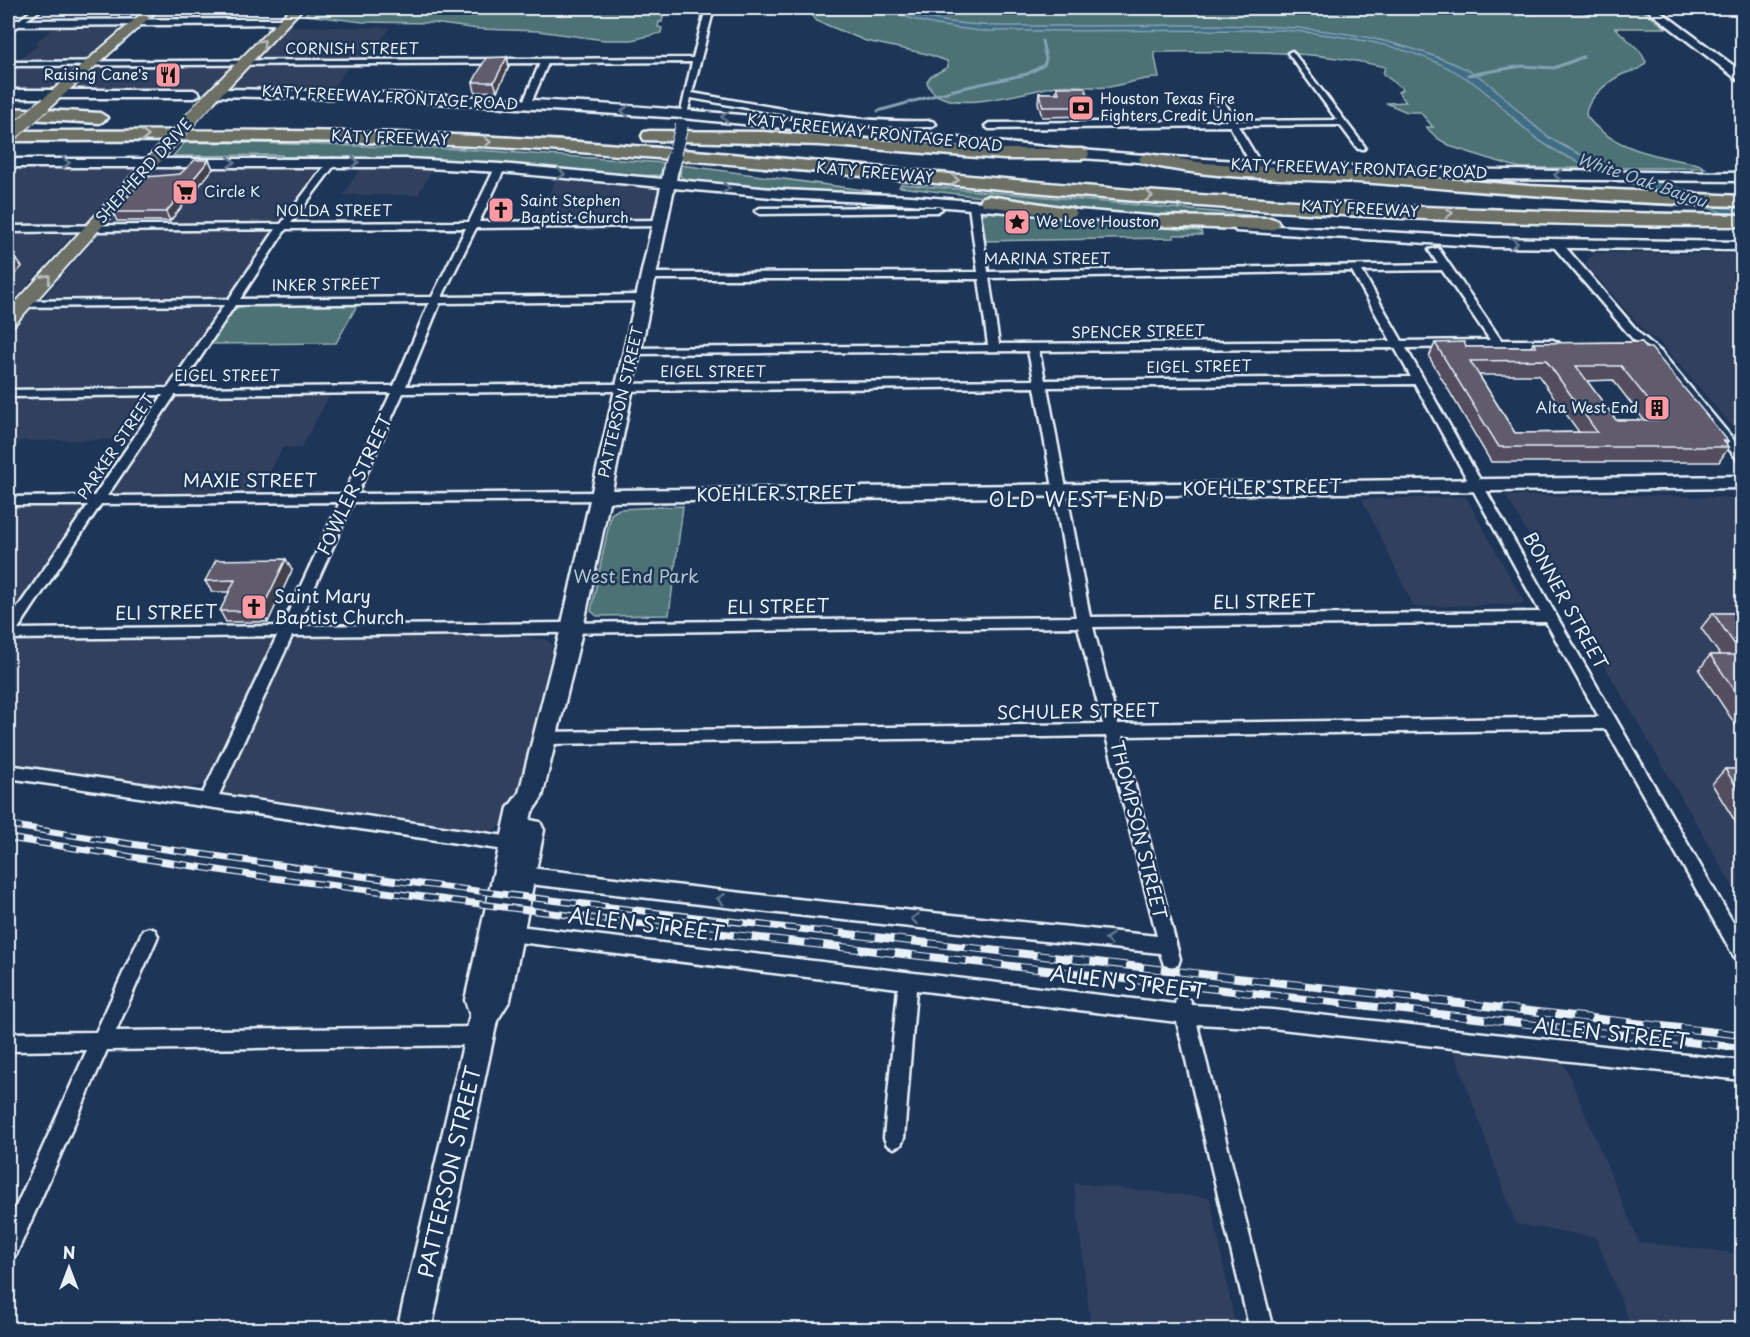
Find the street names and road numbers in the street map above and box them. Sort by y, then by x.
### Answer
street label: CORNISH STREET [285,36,420,59]
street label: KATY FREEWAY FRONTAGE ROAD [261,78,519,115]
street label: KATY FREEWAY FRONTAGE ROAD [746,107,1004,156]
street label: SHEPHERD DRIVE [89,112,196,228]
street label: KATY FREEWAY [331,123,449,150]
street label: KATY FREEWAY FRONTAGE ROAD [1230,152,1488,183]
street label: KATY FREEWAY [815,155,935,188]
street label: KATY FREEWAY [1301,193,1420,222]
street label: NOLDA STREET [276,198,393,221]
street label: MARINA STREET [984,246,1111,269]
street label: INKER STREET [272,271,381,296]
street label: SPENCER STREET [1071,318,1206,343]
street label: PATTERSON STREET [591,323,648,480]
street label: EIGEL STREET [1146,353,1253,378]
street label: EIGEL STREET [660,359,766,382]
street label: EIGEL STREET [174,363,280,386]
street label: PARKER STREET [71,388,159,504]
street label: FOWLER STREET [309,409,398,559]
street label: MAXIE STREET [183,466,318,493]
street label: KOEHLER STREET [1182,472,1343,501]
street label: KOEHLER STREET [696,478,857,507]
street label: BONNER STREET [1517,527,1616,675]
street label: ELI STREET [1213,586,1316,615]
street label: ELI STREET [727,591,830,620]
street label: ELI STREET [115,597,218,626]
street label: SCHULER STREET [996,696,1160,725]
street label: THOMPSON STREET [1104,737,1175,922]
street label: ALLEN STREET [567,898,727,949]
street label: ALLEN STREET [1049,956,1209,1007]
street label: ALLEN STREET [1532,1008,1691,1056]
street label: PATTERSON STREET [408,1062,488,1281]

